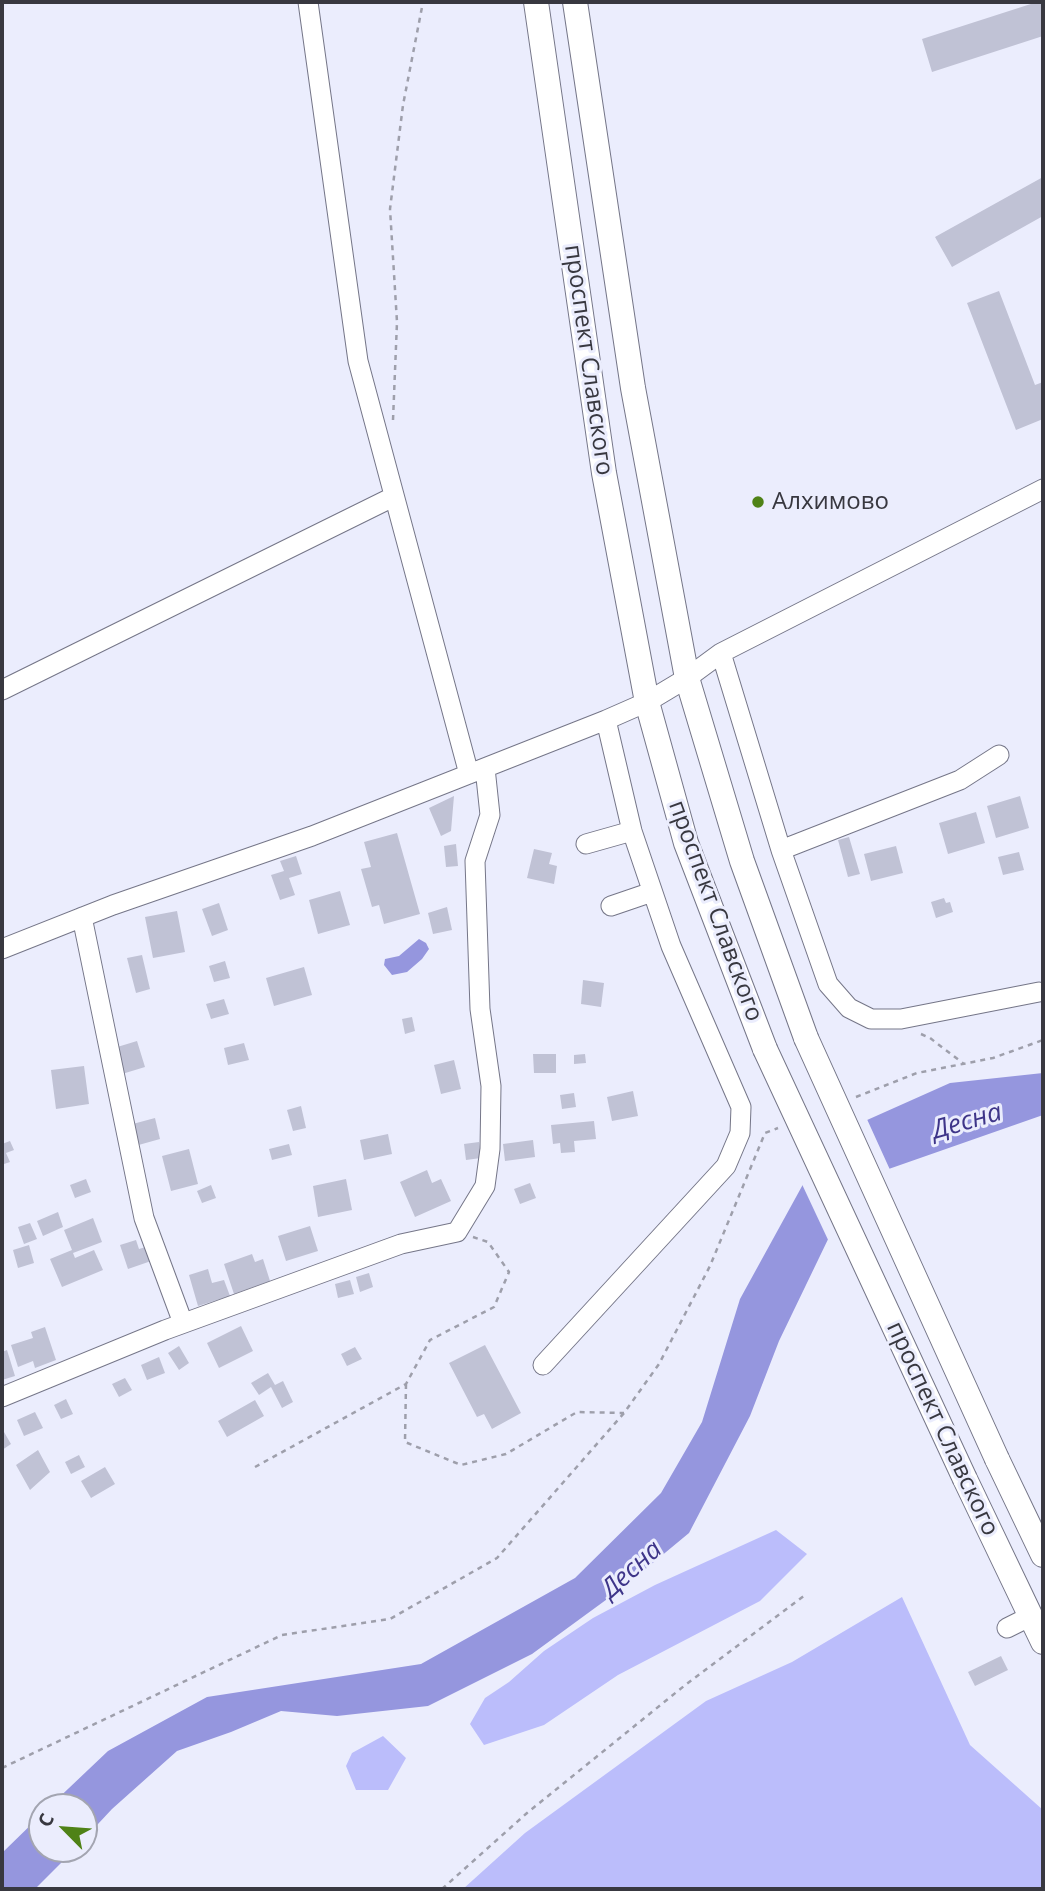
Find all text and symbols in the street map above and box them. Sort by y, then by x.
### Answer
street label: проспект Славского [558,243,618,477]
place label: Алхимово [772,488,889,516]
marker: Алхимово [750,494,766,510]
street label: проспект Славского [662,797,768,1025]
water label: Десна [928,1097,1006,1147]
street label: проспект Славского [880,1317,1004,1541]
water label: Десна [595,1535,669,1605]
north arrow [28,1793,98,1863]
text: С [31,1809,60,1831]

